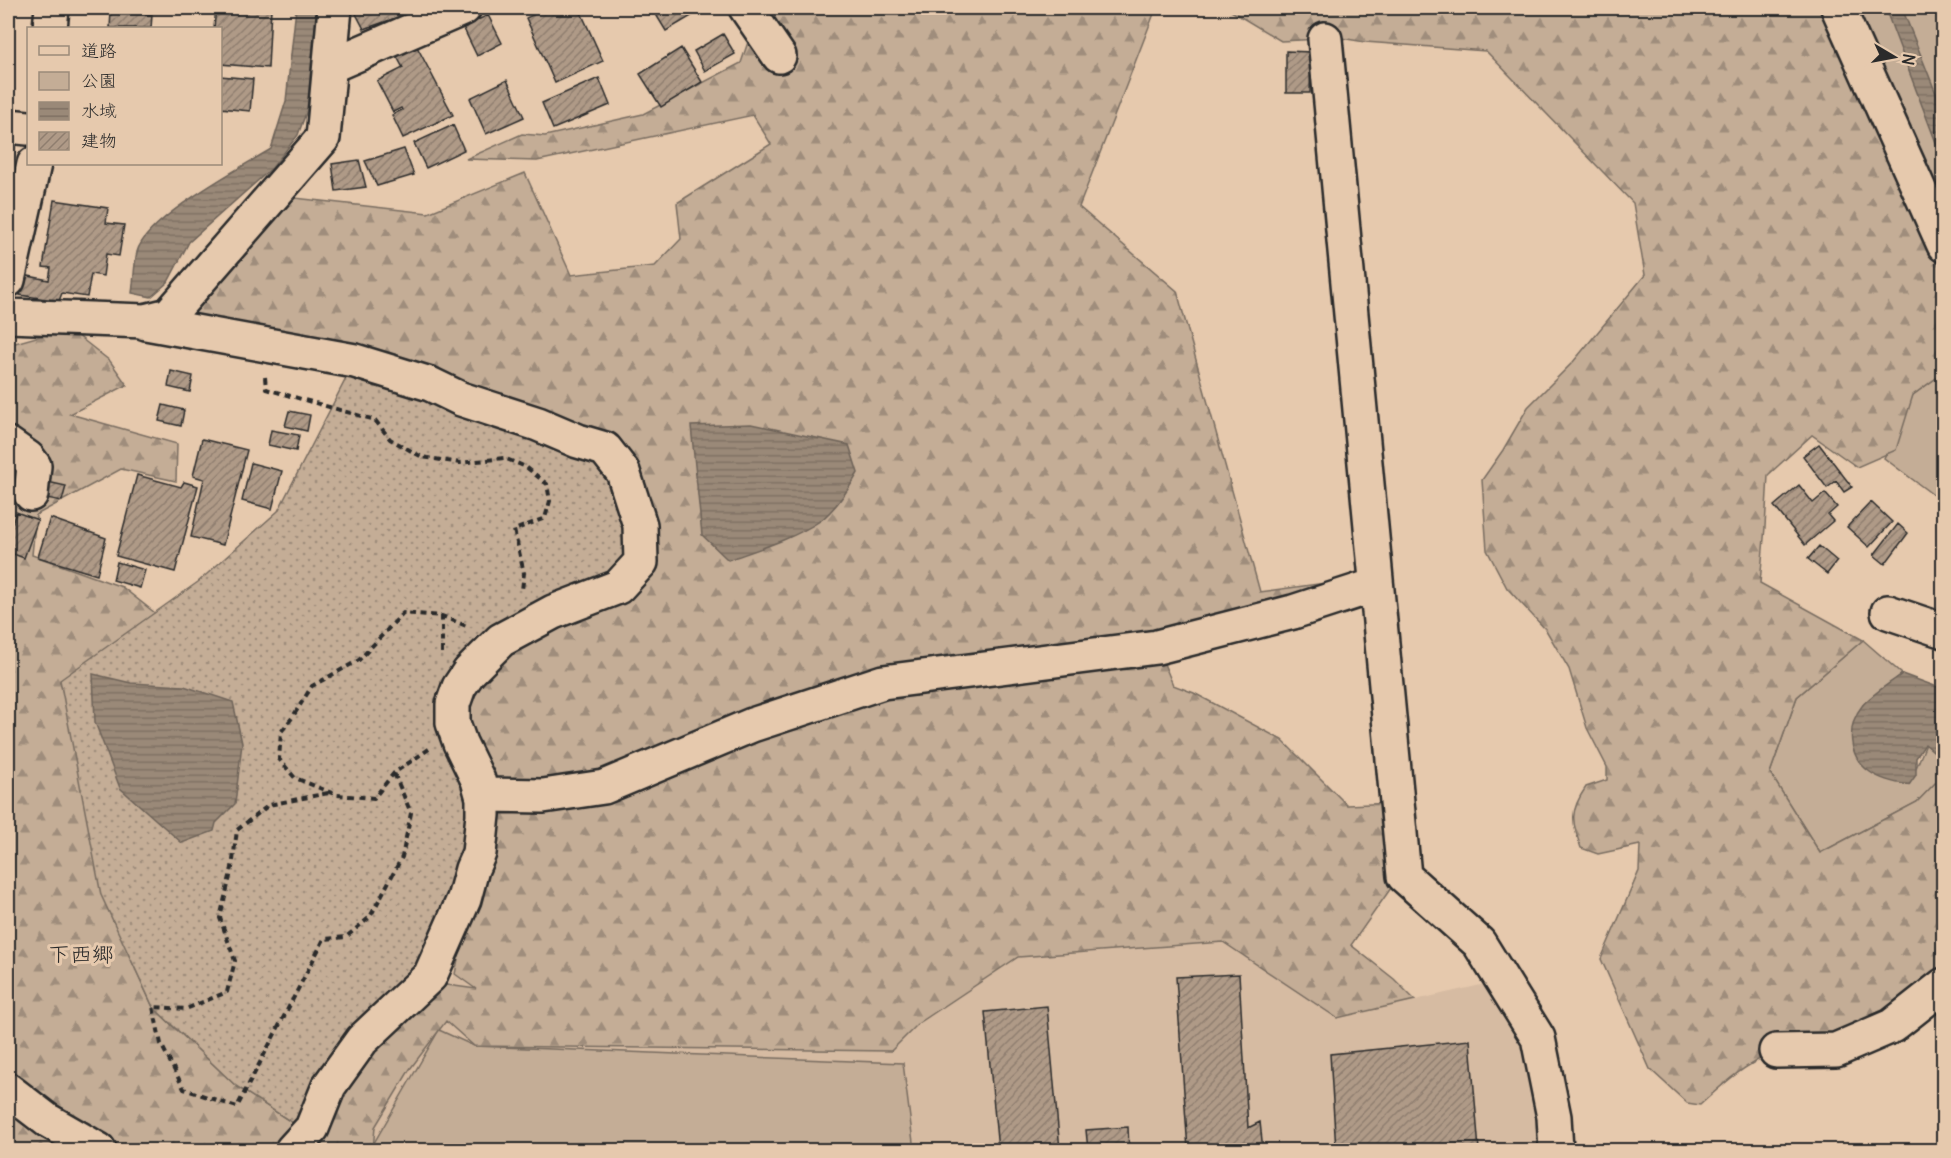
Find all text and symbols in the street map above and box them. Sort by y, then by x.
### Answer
legend [27,27,222,165]
north arrow [1864,27,1924,87]
text: 道路 [81,39,117,62]
text: N [1898,52,1920,67]
text: 公園 [81,69,117,92]
text: 水域 [81,99,117,122]
text: 建物 [81,129,117,152]
district label: 下西郷 [48,940,114,968]

